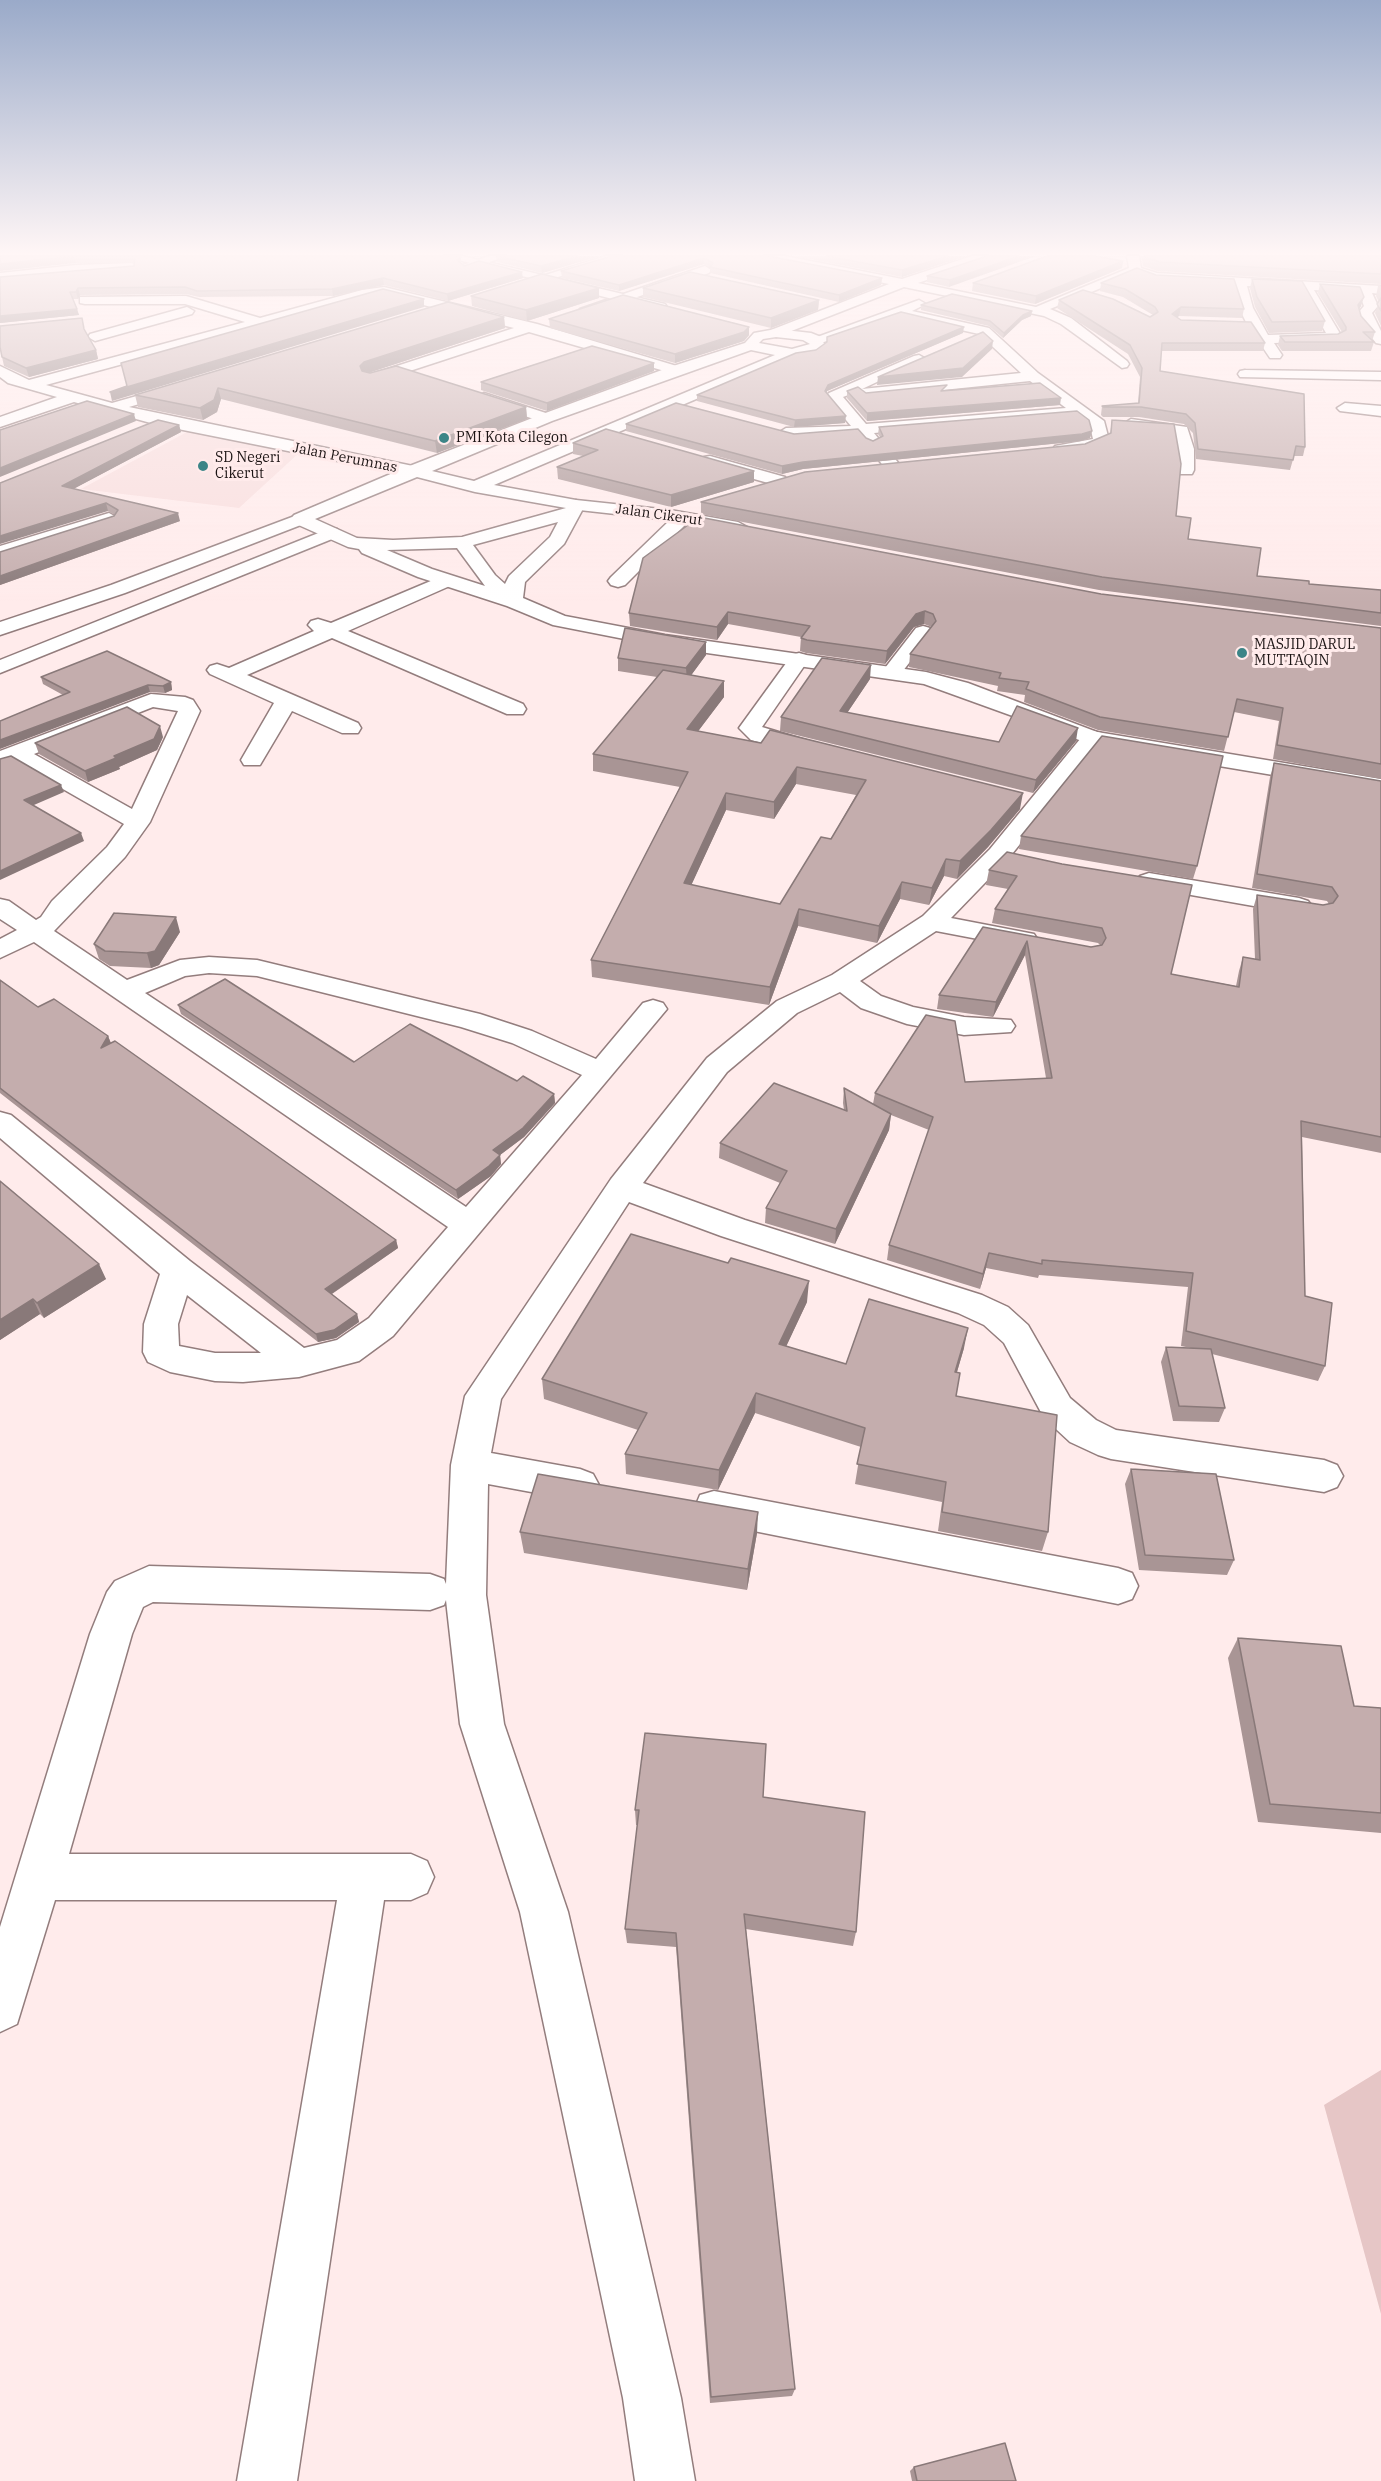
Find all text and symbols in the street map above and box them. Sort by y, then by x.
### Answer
place label: PMI Kota Cilegon [456,430,568,446]
marker: PMI Kota Cilegon [437,431,451,445]
street label: Jalan Perumnas [291,440,399,476]
place label: SD Negeri Cikerut [215,450,280,482]
marker: SD Negeri Cikerut [196,459,210,473]
street label: Jalan Cikerut [615,501,703,529]
place label: MASJID DARUL MUTTAQIN [1254,637,1355,670]
marker: MASJID DARUL MUTTAQIN [1235,646,1249,660]

